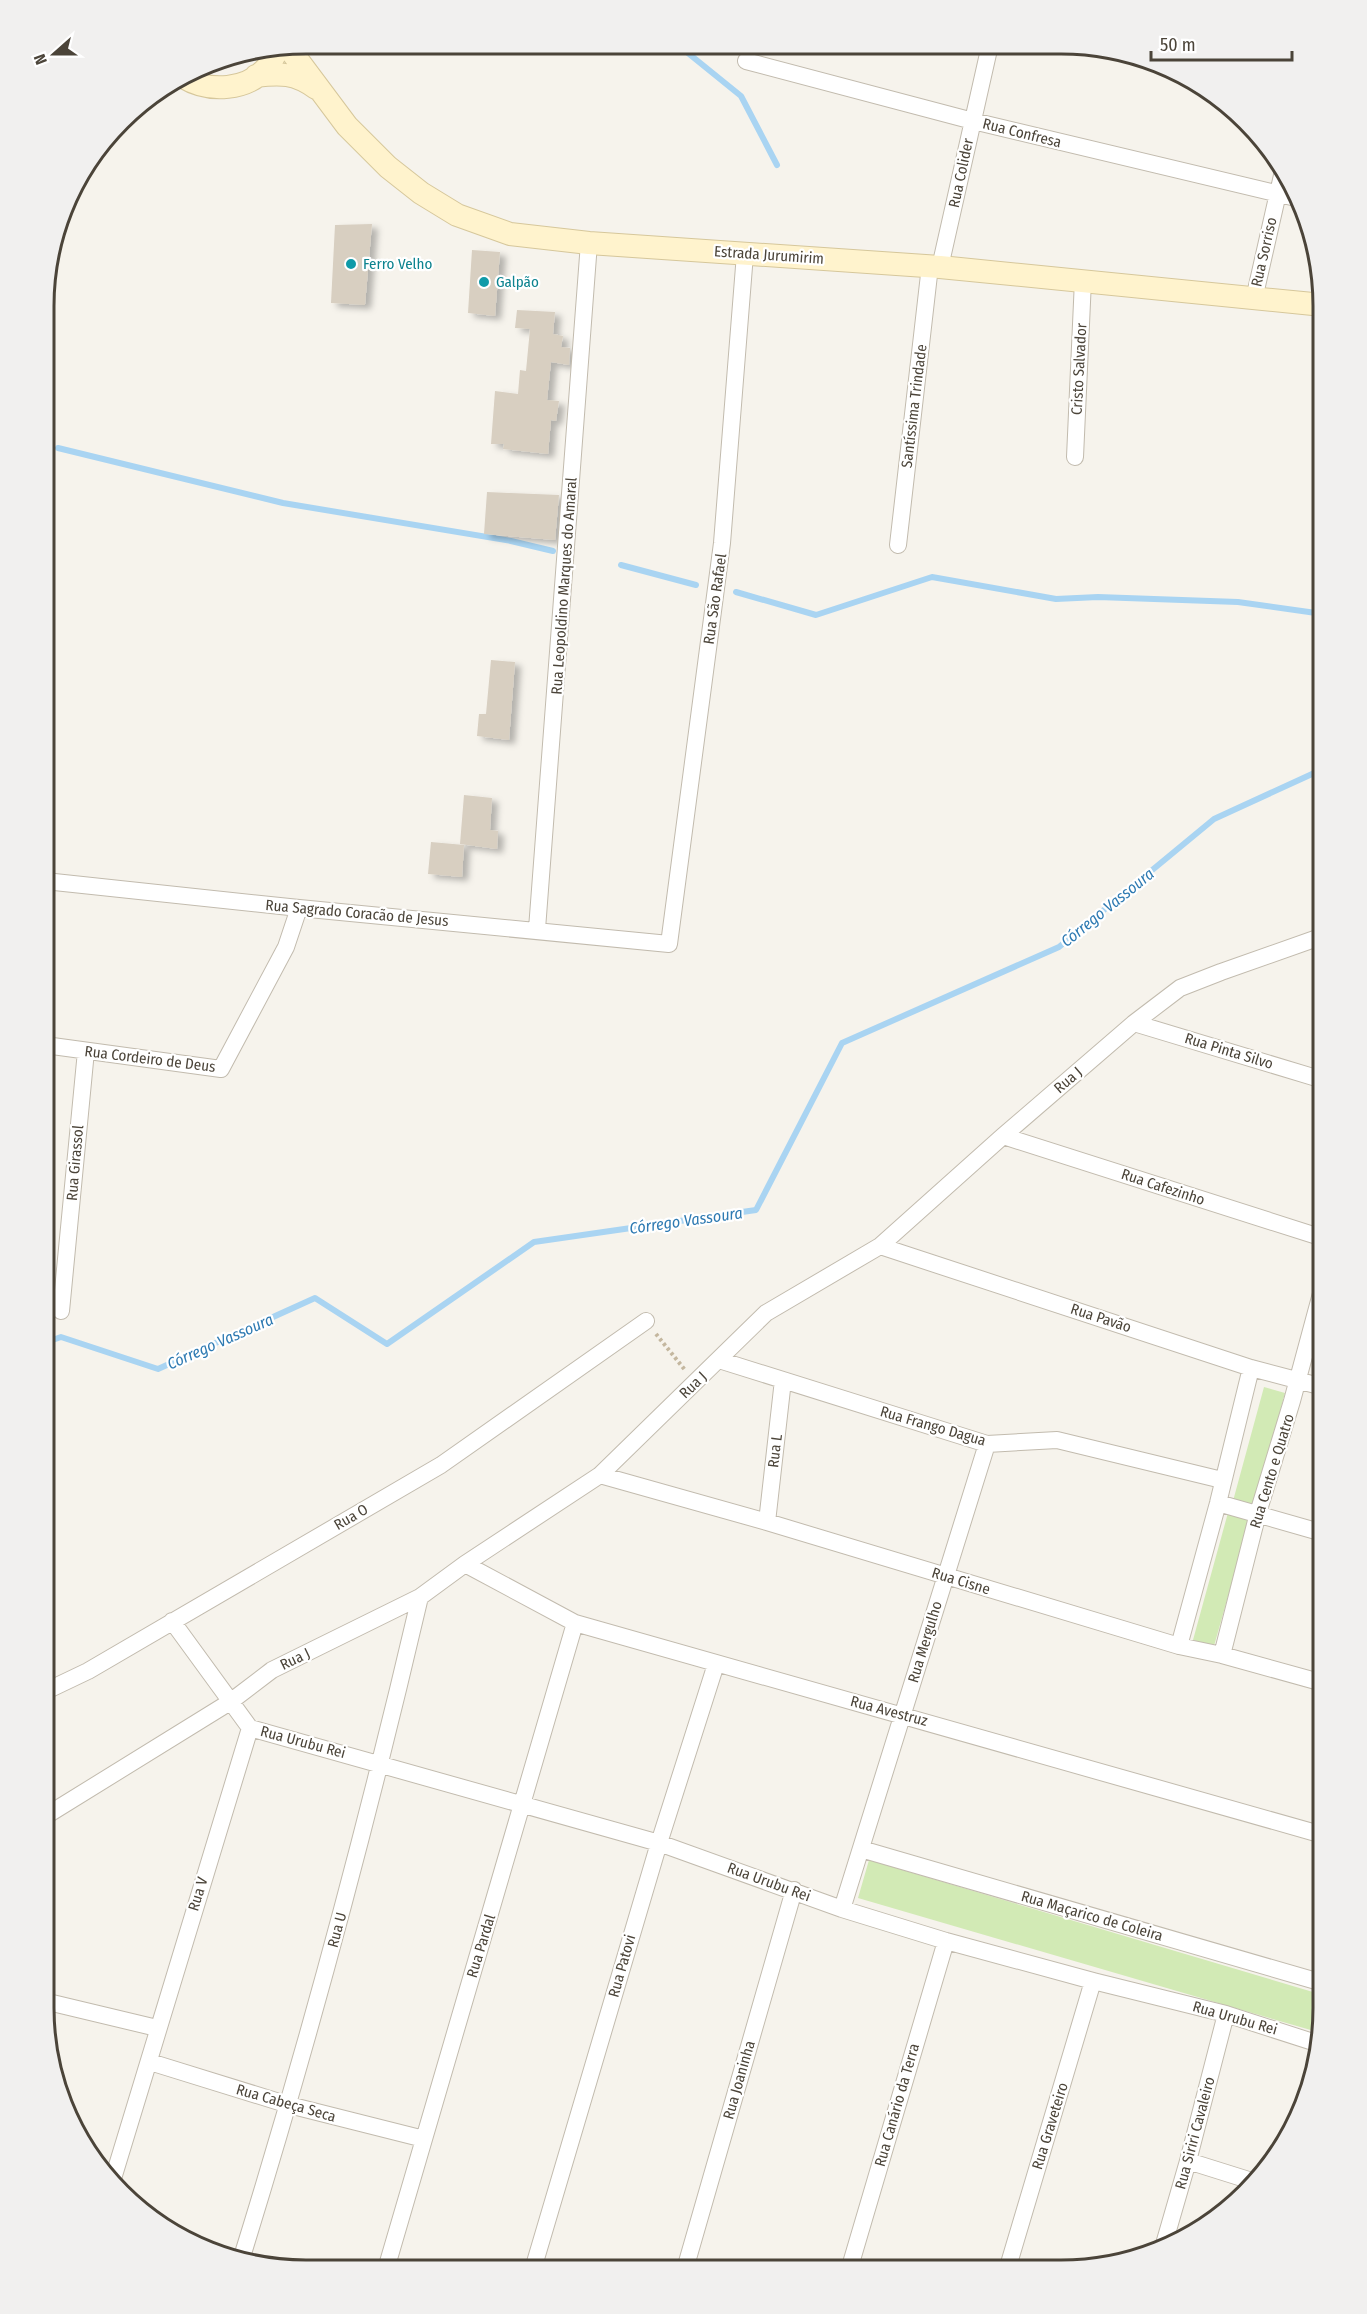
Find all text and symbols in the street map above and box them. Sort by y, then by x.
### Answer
north arrow [24,24,84,84]
scale bar [1151,24,1292,62]
text: 50 m [1160,34,1196,56]
text: N [30,51,51,67]
street label: Rua Confresa [981,115,1063,151]
street label: Rua Colider [945,136,977,209]
street label: Rua Sorriso [1247,215,1281,289]
street label: Estrada Jurumirim [713,242,825,268]
place label: Ferro Velho [363,255,432,273]
marker: Ferro Velho [344,257,358,271]
place label: Galpão [496,273,539,291]
marker: Galpão [477,275,491,289]
street label: Cristo Salvador [1068,322,1090,416]
street label: Santíssima Trindade [897,343,931,469]
street label: Rua Leopoldino Marques do Amaral [547,477,581,695]
street label: Rua São Rafael [700,552,730,646]
water label: Córrego Vassoura [1057,864,1158,951]
street label: Rua Sagrado Coracão de Jesus [265,896,449,930]
street label: Rua Pinta Silvo [1183,1029,1276,1073]
street label: Rua Cordeiro de Deus [84,1042,216,1076]
street label: Rua J [1050,1063,1086,1097]
street label: Rua Girassol [63,1124,87,1202]
street label: Rua Cafezinho [1119,1165,1207,1209]
water label: Córrego Vassoura [628,1203,744,1238]
street label: Rua Pavão [1068,1300,1134,1336]
water label: Córrego Vassoura [164,1310,276,1373]
street label: Rua J [676,1368,710,1402]
street label: Rua Frango Dagua [878,1402,988,1450]
street label: Rua Cento e Quatro [1246,1411,1298,1530]
street label: Rua L [764,1433,786,1469]
street label: Rua O [331,1500,371,1534]
street label: Rua Cisne [930,1564,992,1598]
street label: Rua Mergulho [904,1599,946,1685]
street label: Rua J [277,1644,313,1674]
street label: Rua Avestruz [848,1692,930,1730]
street label: Rua Urubu Rei [259,1722,347,1762]
street label: Rua Urubu Rei [725,1859,813,1905]
street label: Rua V [184,1875,212,1913]
street label: Rua Maçarico de Coleira [1019,1887,1165,1945]
street label: Rua U [324,1910,350,1950]
street label: Rua Pardal [463,1912,499,1980]
street label: Rua Patovi [604,1933,640,1999]
street label: Rua Urubu Rei [1191,1997,1279,2039]
street label: Rua Joaninha [719,2039,759,2121]
street label: Rua Canário da Terra [871,2041,923,2169]
street label: Rua Siriri Cavaleiro [1171,2075,1219,2191]
street label: Rua Cabeça Seca [234,2080,338,2126]
street label: Rua Graveteiro [1028,2080,1072,2172]

